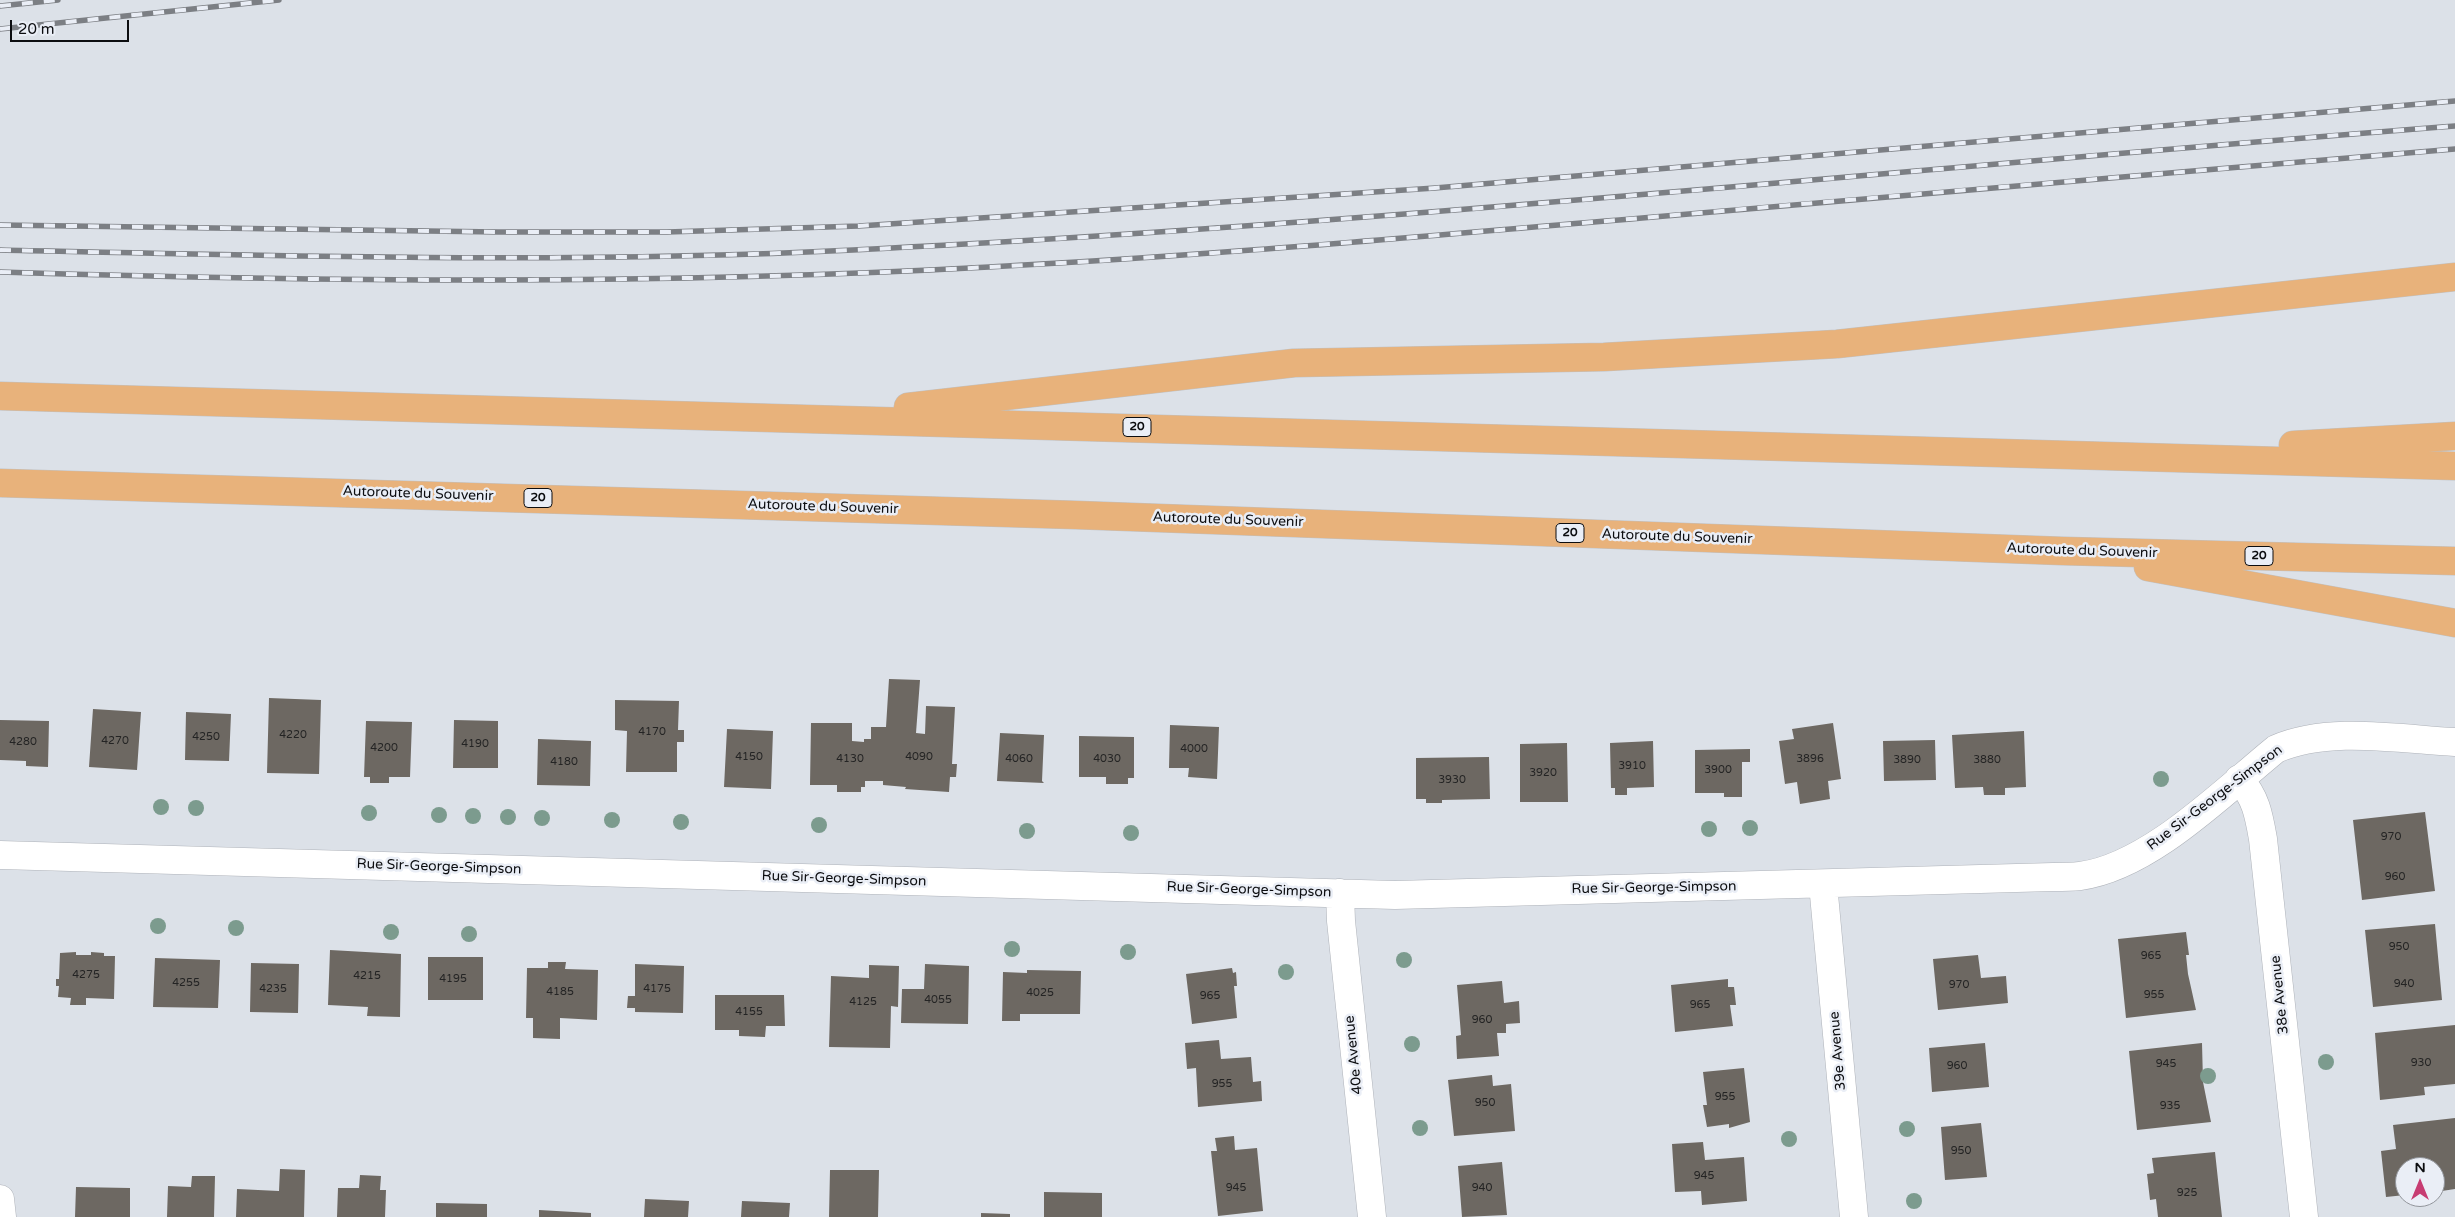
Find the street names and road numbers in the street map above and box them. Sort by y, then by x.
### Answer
road number: 20 [1123,418,1151,437]
street label: Autoroute du Souvenir [342,483,494,505]
road number: 20 [524,488,552,508]
street label: Autoroute du Souvenir [747,496,899,518]
street label: Autoroute du Souvenir [1152,509,1304,531]
road number: 20 [1556,524,1584,542]
street label: Autoroute du Souvenir [1601,526,1753,548]
street label: Autoroute du Souvenir [2006,540,2158,562]
road number: 20 [2245,546,2273,566]
street label: Rue Sir-George-Simpson [2144,742,2286,854]
street label: Rue Sir-George-Simpson [356,856,522,878]
street label: Rue Sir-George-Simpson [761,868,927,890]
street label: Rue Sir-George-Simpson [1571,878,1737,898]
street label: Rue Sir-George-Simpson [1166,879,1332,901]
street label: 38e Avenue [2268,955,2292,1035]
street label: 39e Avenue [1826,1011,1850,1091]
street label: 40e Avenue [1342,1015,1366,1095]

